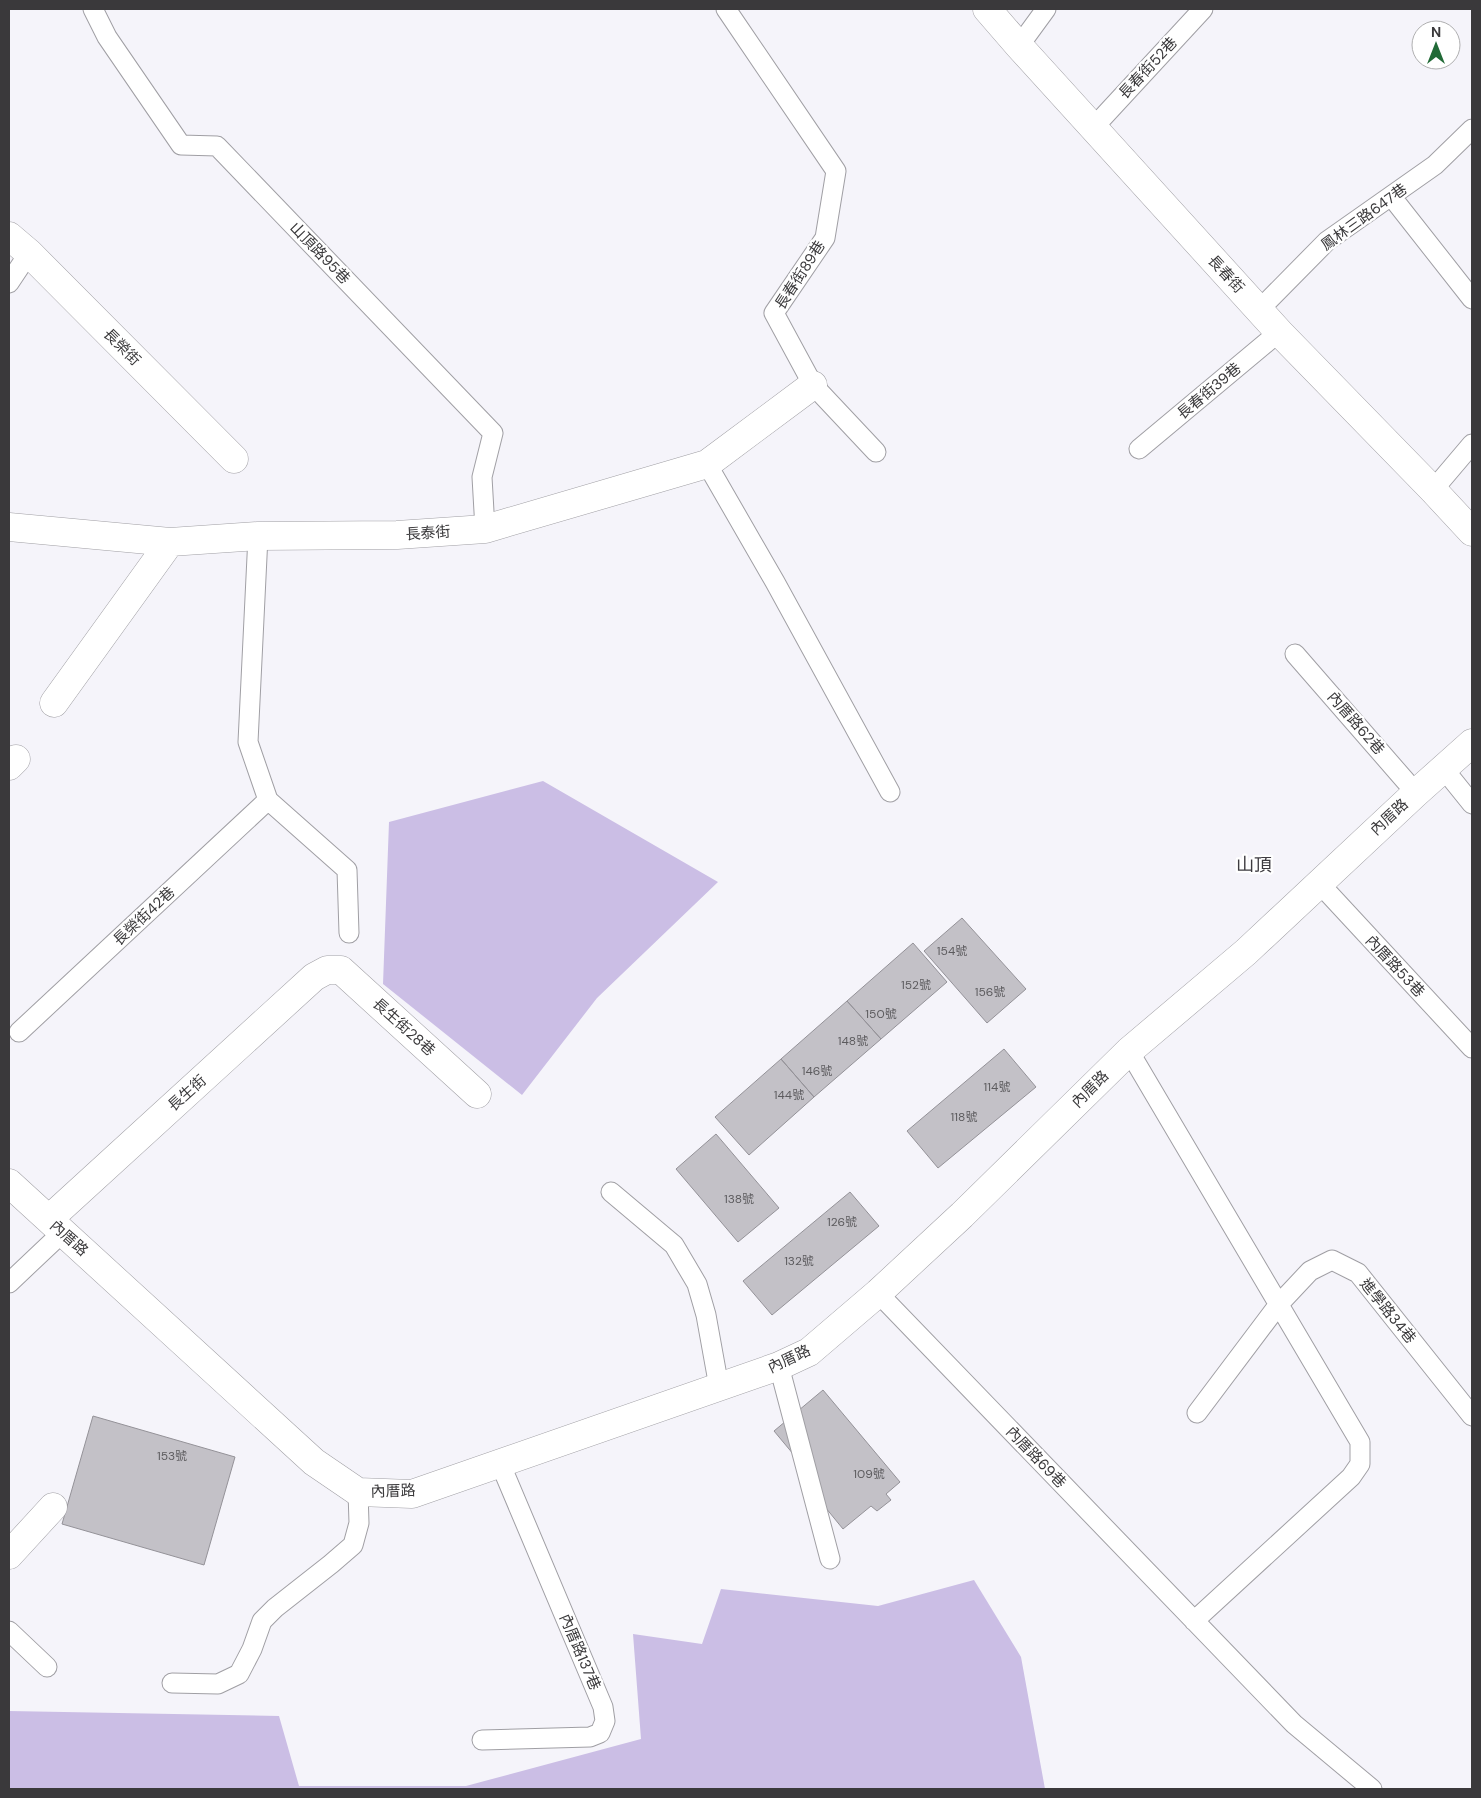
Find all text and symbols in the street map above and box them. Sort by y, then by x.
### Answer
north arrow [1411,20,1461,70]
text: N [1431,23,1441,41]
street label: 長春街52巷 [1114,33,1182,103]
street label: 鳳林三路647巷 [1317,179,1411,255]
street label: 山頂路95巷 [286,218,354,288]
street label: 長春街89巷 [770,237,830,313]
street label: 長春街 [1203,251,1249,297]
street label: 長榮街 [99,324,145,370]
street label: 長春街39巷 [1173,358,1245,424]
street label: 長泰街 [405,521,451,545]
street label: 內厝路62巷 [1323,687,1389,759]
street label: 內厝路 [1366,794,1412,840]
district label: 山頂 [1236,853,1272,877]
street label: 長榮街42巷 [109,882,179,950]
street label: 內厝路53巷 [1361,931,1429,1001]
house number: 154號 [937,943,967,959]
house number: 152號 [901,977,931,993]
house number: 156號 [975,984,1005,1000]
street label: 長生街28巷 [369,994,439,1060]
house number: 150號 [865,1006,897,1022]
house number: 148號 [838,1033,868,1049]
house number: 146號 [802,1063,832,1079]
street label: 內厝路 [1067,1066,1113,1112]
street label: 長生街 [164,1071,210,1115]
house number: 114號 [984,1079,1010,1095]
house number: 144號 [774,1087,804,1103]
house number: 118號 [951,1109,977,1125]
house number: 138號 [724,1191,754,1207]
house number: 126號 [827,1214,857,1230]
street label: 內厝路 [46,1216,92,1260]
house number: 132號 [784,1253,814,1269]
street label: 進學路34巷 [1356,1274,1420,1348]
street label: 內厝路 [764,1340,814,1378]
street label: 內厝路69巷 [1002,1422,1070,1492]
house number: 153號 [157,1448,187,1464]
house number: 109號 [853,1466,885,1482]
street label: 內厝路 [370,1480,416,1502]
street label: 內厝路137巷 [555,1611,605,1693]

